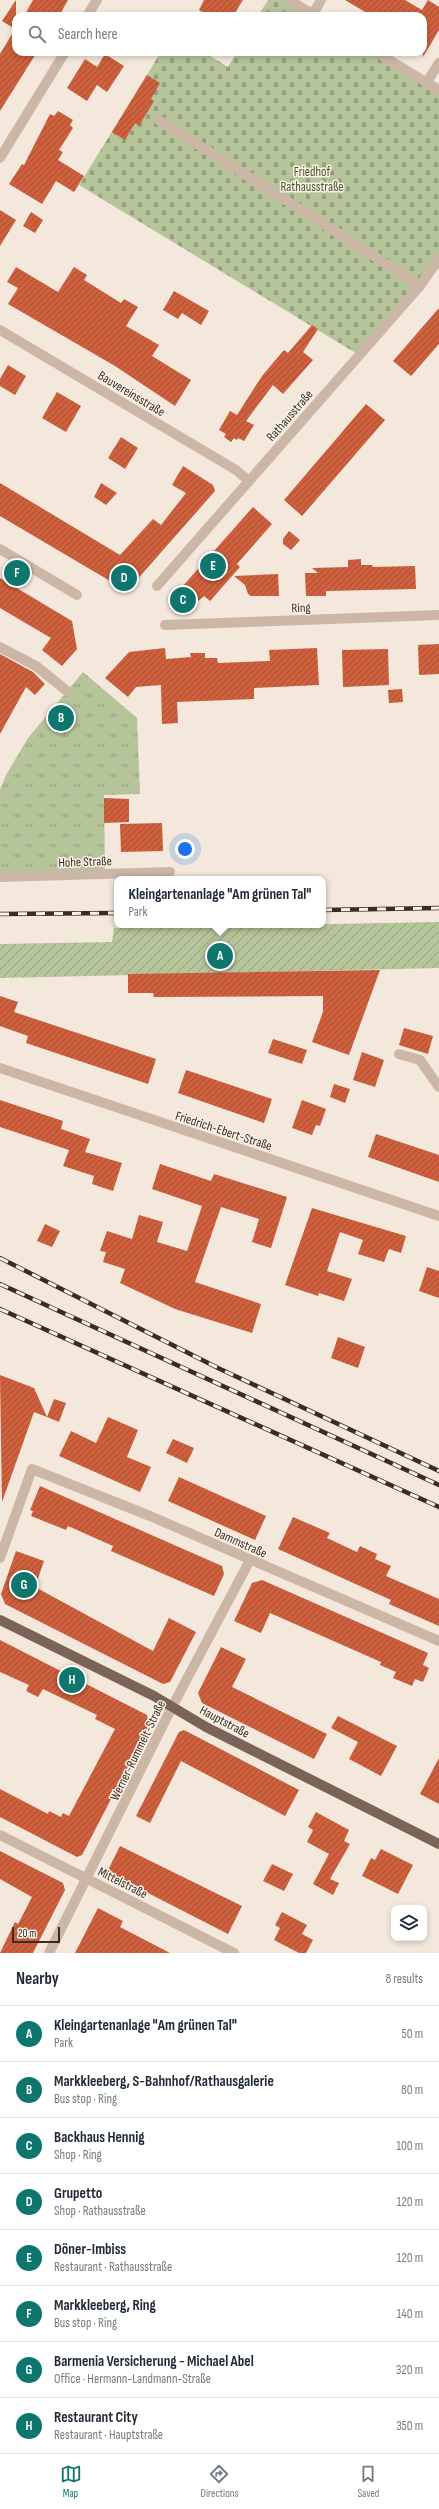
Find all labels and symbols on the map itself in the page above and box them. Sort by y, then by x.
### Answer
park label: Friedhof Rathausstraße [280,164,344,195]
street label: Bauvereinsstraße [95,368,168,420]
street label: Rathausstraße [263,387,317,445]
pin: E [200,551,226,581]
pin: F [4,558,30,588]
pin: D [111,563,137,593]
pin: C [170,585,196,615]
street label: Ring [291,600,311,616]
pin: B [48,703,74,733]
your location [175,839,195,859]
street label: Hohe Straße [58,853,112,871]
pin: A [207,941,233,971]
street label: Friedrich-Ebert-Straße [173,1108,274,1154]
street label: Dammstraße [212,1524,269,1562]
pin: G [11,1570,37,1600]
pin: H [59,1665,85,1695]
street label: Werner-Rummelt-Straße [107,1698,169,1803]
street label: Hauptstraße [197,1702,252,1742]
street label: Mittelstraße [95,1864,150,1902]
scale bar [12,1925,60,1944]

